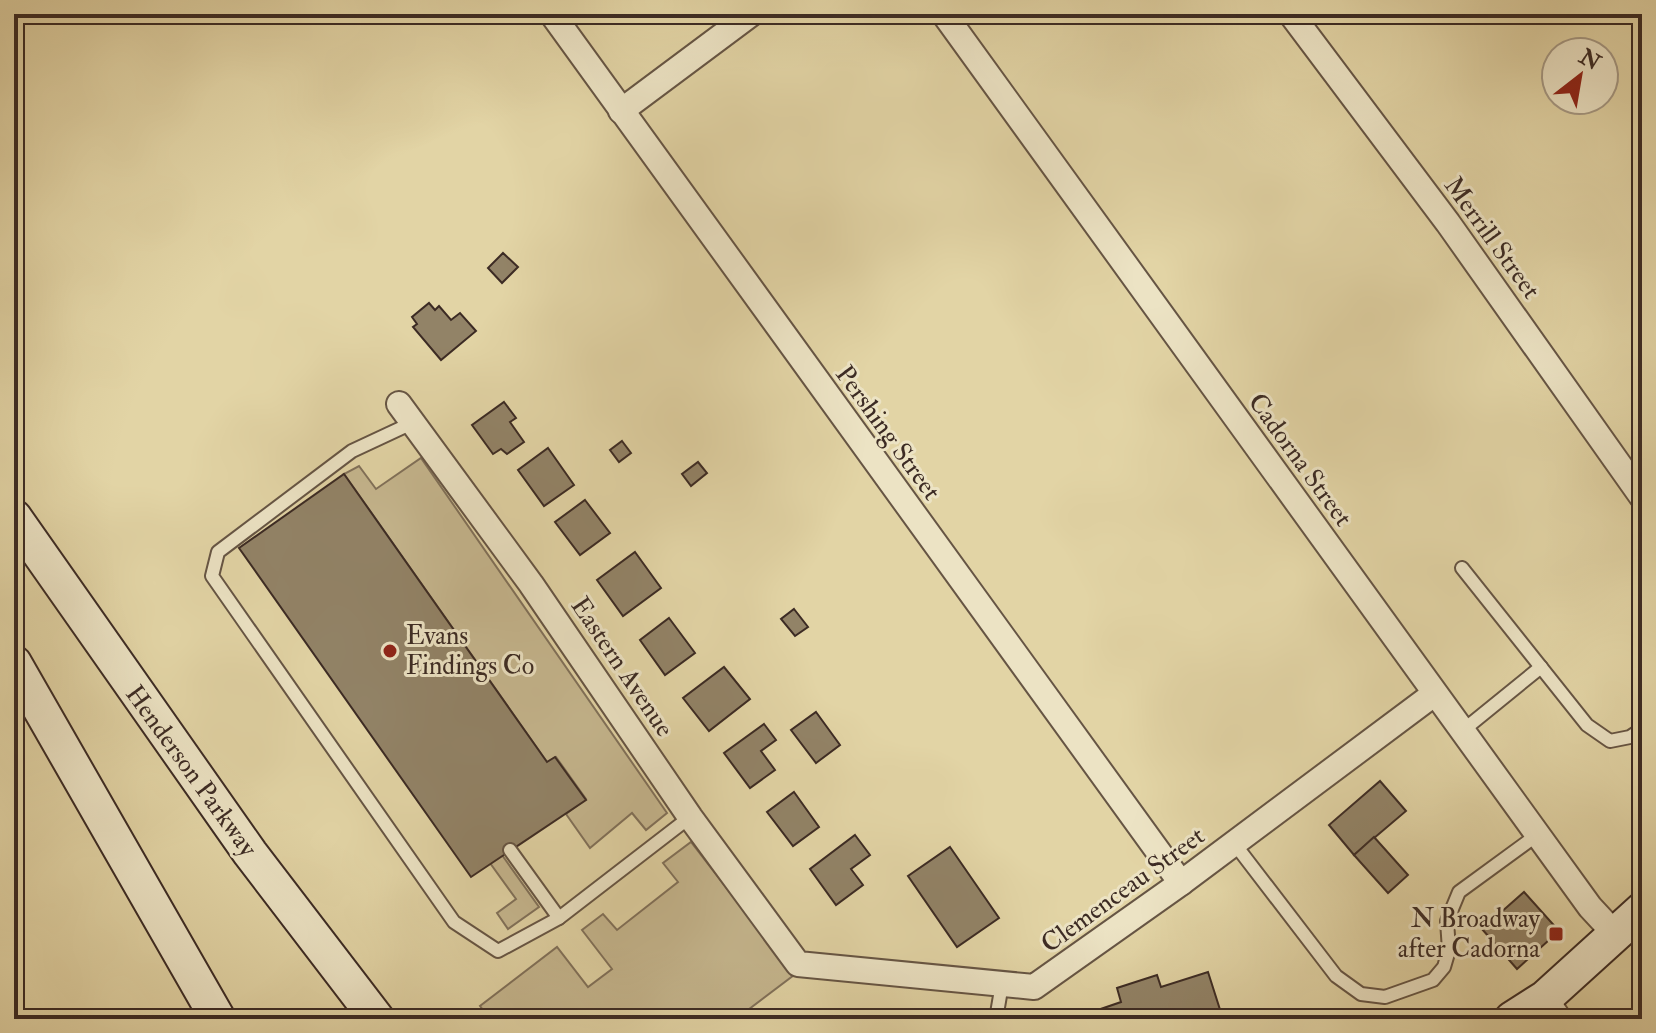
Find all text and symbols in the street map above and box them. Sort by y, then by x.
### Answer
north arrow [1540,36,1620,116]
text: N [1573,42,1606,77]
street label: Merrill Street [1437,171,1547,305]
street label: Pershing Street [828,359,948,507]
street label: Cadorna Street [1241,387,1359,533]
street label: Eastern Avenue [564,591,680,743]
place label: Evans Findings Co [406,620,534,682]
marker: Evans Findings Co [381,642,399,660]
street label: Henderson Parkway [118,679,264,863]
street label: Clemenceau Street [1035,820,1211,960]
place label: N Broadway after Cadorna [1398,903,1541,965]
marker: N Broadway after Cadorna [1547,925,1565,943]

